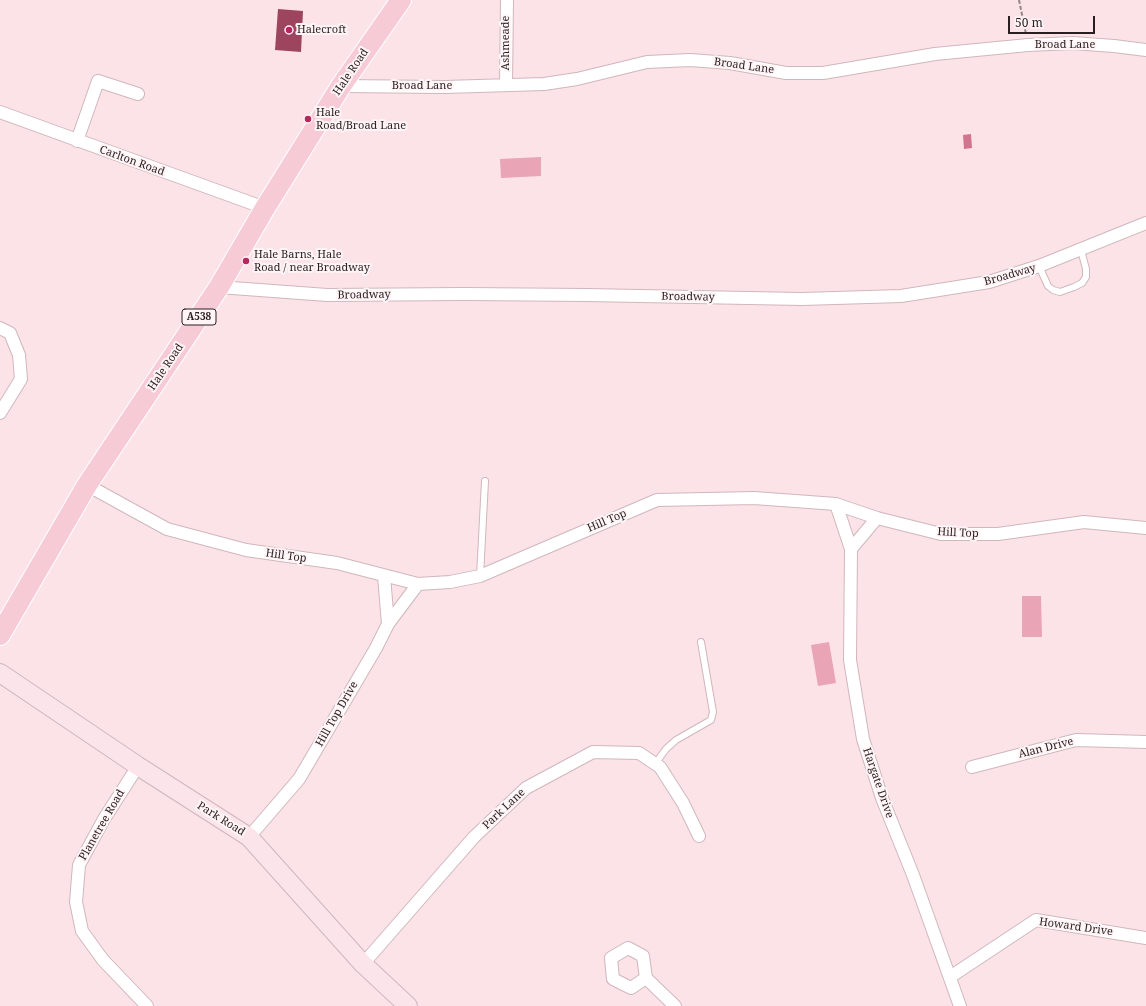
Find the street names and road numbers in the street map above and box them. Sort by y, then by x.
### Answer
street label: Ashmeade [499,16,513,70]
street label: Broad Lane [1035,38,1095,52]
street label: Hale Road [331,46,371,98]
street label: Broad Lane [713,55,775,77]
street label: Broad Lane [392,79,452,93]
street label: Carlton Road [98,143,166,179]
street label: Broadway [983,261,1037,289]
street label: Broadway [337,288,391,302]
street label: Broadway [661,290,715,304]
road number: A538 [182,309,216,325]
street label: Hale Road [146,341,186,393]
street label: Hill Top [585,507,629,535]
street label: Hill Top [937,525,979,541]
street label: Hill Top [265,547,307,565]
street label: Hill Top Drive [313,679,361,749]
street label: Alan Drive [1017,735,1075,761]
street label: Hargate Drive [860,746,896,820]
street label: Park Lane [480,786,528,832]
street label: Planetree Road [76,787,128,863]
street label: Park Road [195,799,247,839]
street label: Howard Drive [1038,915,1114,939]

